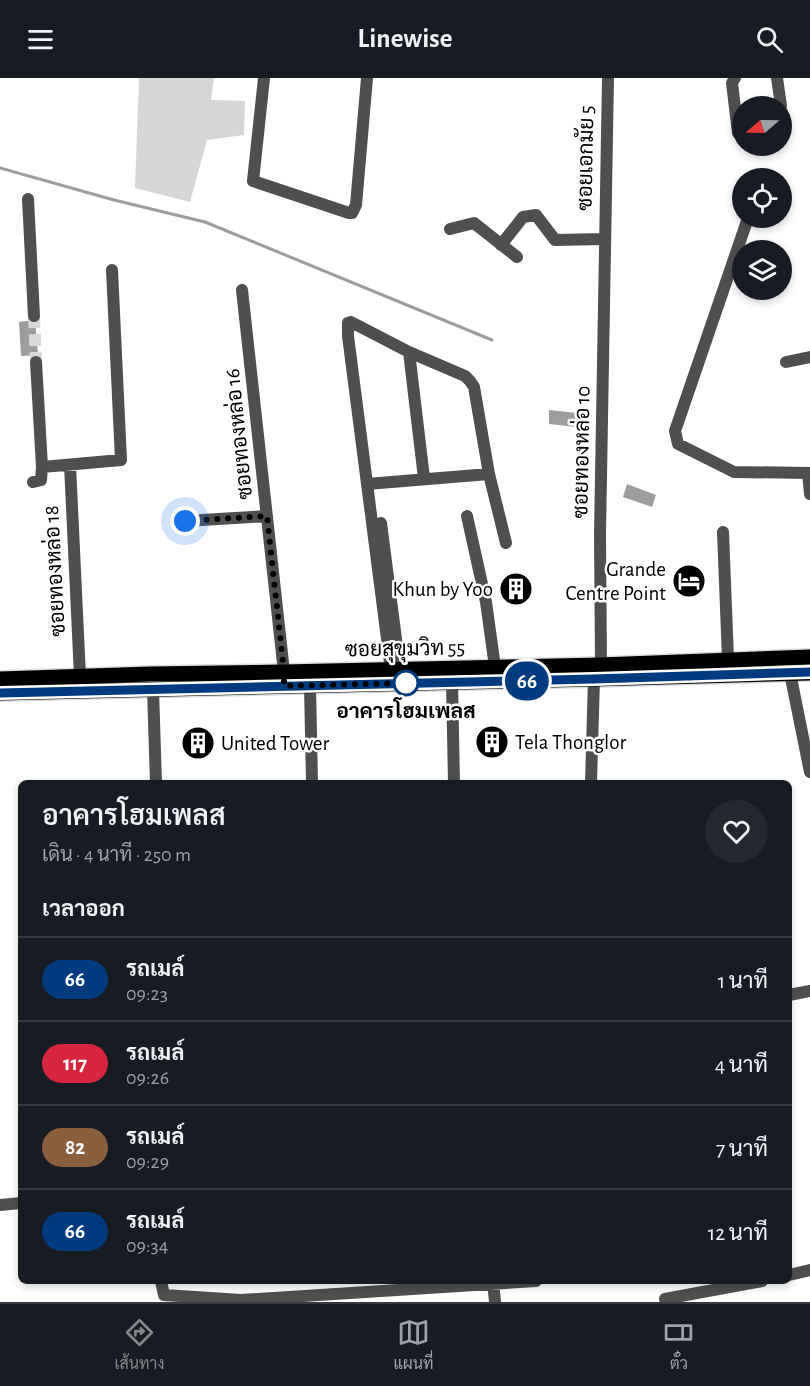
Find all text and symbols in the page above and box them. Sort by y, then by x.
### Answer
icon: menu [24,23,57,56]
icon: search [753,23,786,56]
text: Linewise [358,25,452,52]
north arrow [732,96,792,156]
map controls [732,96,792,300]
street label: ซอยเอกมัย 5 [573,105,597,211]
button: locate [732,168,792,228]
button: layers [732,240,792,300]
street label: ซอยทองหล่อ 16 [220,368,256,501]
street label: ซอยทองหล่อ 10 [568,386,594,518]
street label: ซอยทองหล่อ 18 [39,505,69,637]
your location [170,506,200,536]
place label: Grande Centre Point [565,559,666,604]
hotel icon: Grande Centre Point [671,563,707,599]
building icon: Khun by Yoo [498,571,534,607]
place label: Khun by Yoo [392,579,493,600]
street label: ซอยสุขุมวิท 55 [345,635,465,664]
line badge: 66 [500,662,554,700]
marker: อาคารโฮมเพลส [393,670,419,696]
text: 66 [517,671,537,692]
place label: อาคารโฮมเพลส [336,697,476,722]
building icon: Tela Thonglor [474,724,510,760]
building icon: United Tower [180,725,216,761]
place label: Tela Thonglor [515,732,626,753]
place label: United Tower [221,733,330,754]
button: heart [705,800,768,863]
text: อาคารโฮมเพลส [42,803,226,831]
text: เดิน · 4 นาที · 250 m [42,845,191,865]
text: เวลาออก [42,898,125,920]
text: รถเมล์ [126,958,184,980]
text: 66 [65,969,85,990]
text: 1 นาที [718,970,768,992]
text: 09:23 [126,984,168,1004]
text: รถเมล์ [126,1042,184,1064]
text: 117 [63,1053,87,1074]
text: 4 นาที [715,1054,768,1076]
text: 09:26 [126,1068,169,1088]
text: รถเมล์ [126,1126,184,1148]
text: 82 [65,1137,85,1158]
text: 7 นาที [716,1138,768,1160]
text: 09:29 [126,1152,169,1172]
text: รถเมล์ [126,1210,184,1232]
text: 66 [65,1221,85,1242]
text: 12 นาที [708,1222,768,1244]
text: 09:34 [126,1236,168,1256]
tab: เส้นทาง [115,1316,164,1374]
tab: แผนที่ [394,1316,433,1374]
tab: ตั๋ว [662,1316,695,1374]

